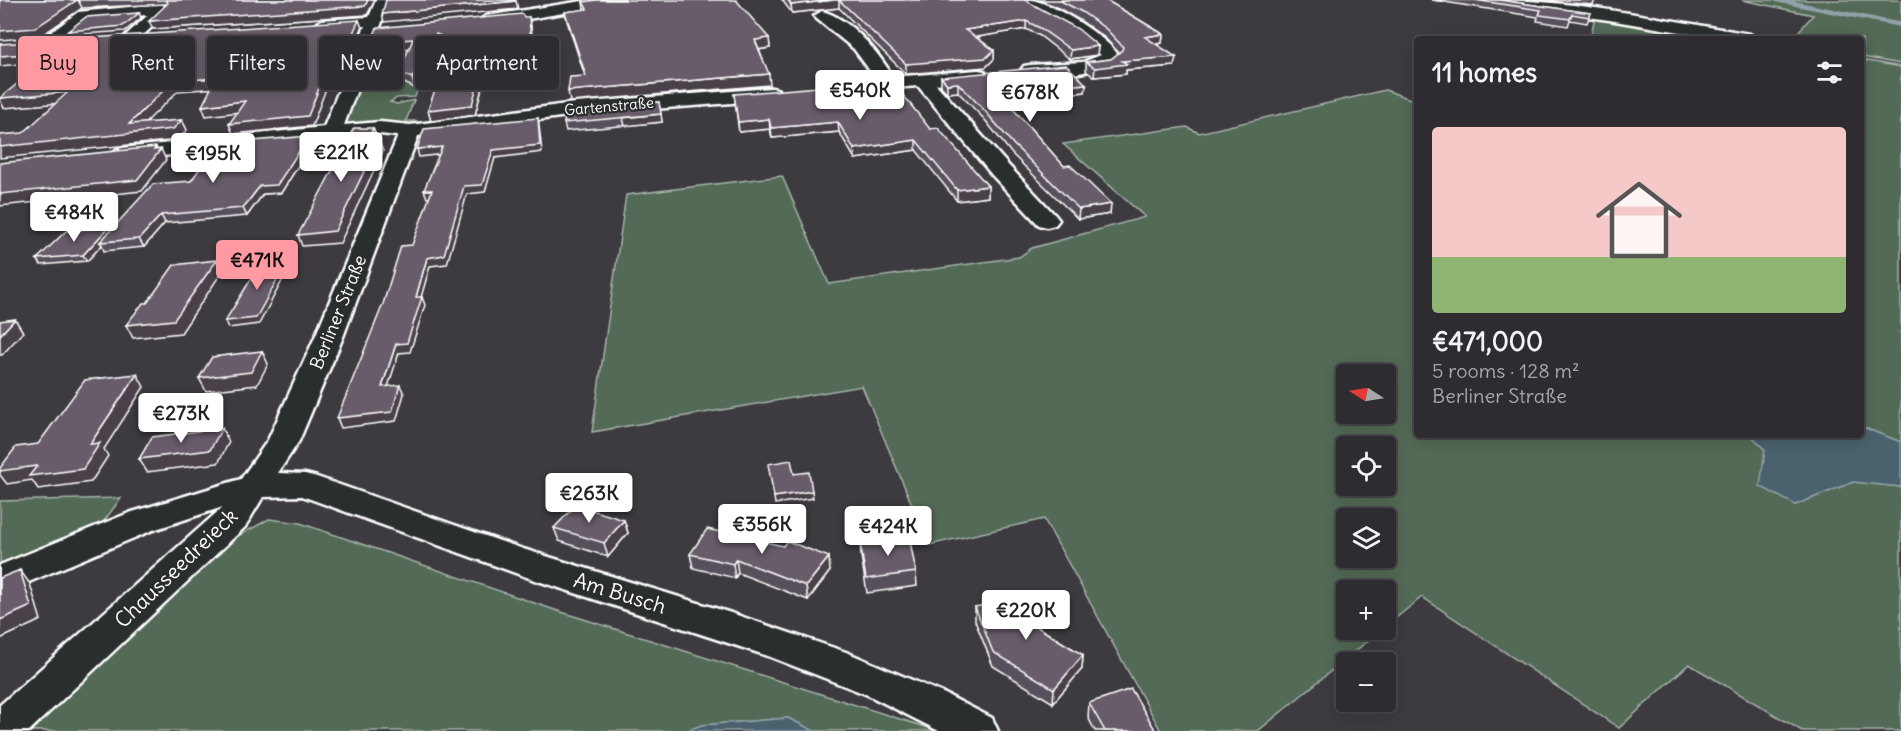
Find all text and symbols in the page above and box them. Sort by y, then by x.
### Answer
chip: Buy [18,36,98,90]
chip: Rent [110,36,195,90]
chip: Filters [207,36,307,90]
chip: New [319,36,403,90]
chip: Apartment [415,36,559,90]
text: 11 homes [1432,56,1537,89]
icon: filters [1813,56,1846,89]
pin: €540K [818,70,902,121]
pin: €678K [988,72,1072,123]
text: €540K [829,77,891,102]
text: €678K [1001,79,1059,104]
street label: Gartenstraße [563,93,655,119]
pin: €221K [299,132,383,183]
pin: €195K [171,133,255,184]
text: €221K [313,139,369,164]
text: €195K [185,140,241,165]
icon: home [1585,166,1693,274]
pin: €484K [32,192,116,243]
text: €484K [44,199,104,224]
pin: €471K [215,240,299,291]
text: €471K [230,247,284,272]
street label: Berliner Straße [305,251,371,373]
text: €471,000 [1432,325,1543,358]
text: 5 rooms · 128 m² [1432,358,1580,383]
north arrow [1336,364,1396,424]
map controls [1336,364,1396,712]
text: Berliner Straße [1432,383,1567,408]
pin: €273K [139,393,223,444]
text: €273K [152,400,210,425]
button: locate [1336,436,1396,496]
pin: €263K [547,473,631,524]
text: €263K [559,480,619,505]
street label: Chausseedreieck [109,502,243,634]
pin: €356K [720,504,804,555]
pin: €424K [846,506,930,557]
button: layers [1336,508,1396,568]
text: €356K [732,511,792,536]
text: €424K [859,513,917,538]
street label: Am Busch [570,566,670,620]
button: + [1336,580,1396,640]
pin: €220K [984,590,1068,641]
text: €220K [996,597,1056,622]
button: − [1336,652,1396,712]

